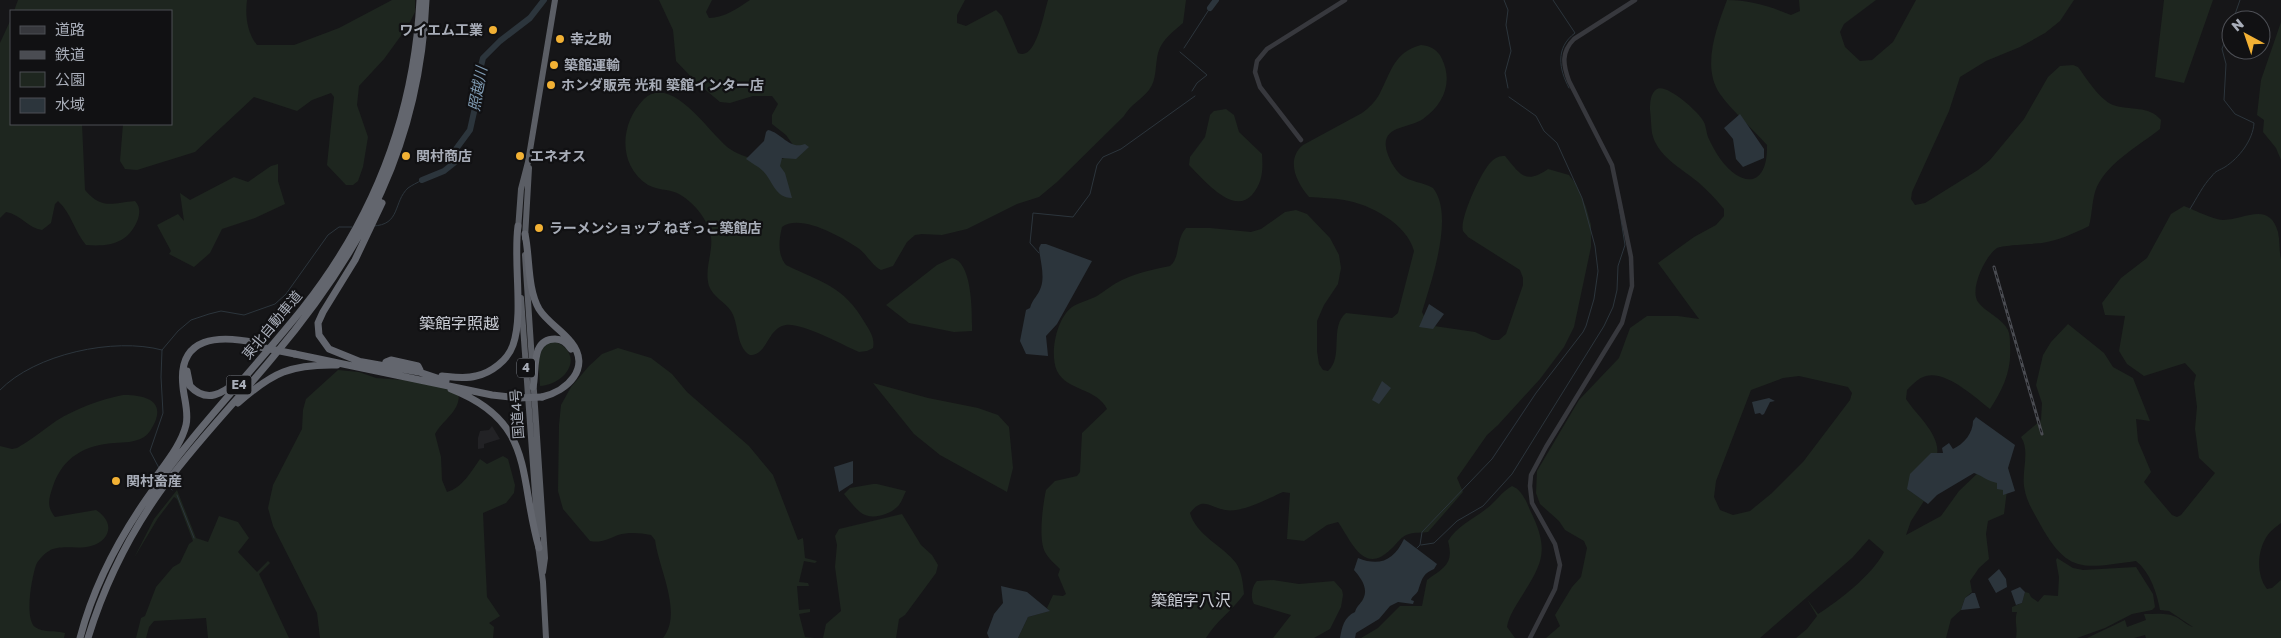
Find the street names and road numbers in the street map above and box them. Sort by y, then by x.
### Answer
street label: 東北自動車道 [238,287,305,362]
road number: 4 [517,358,535,378]
road number: E4 [226,376,252,394]
street label: 国道4号 [506,388,527,440]

